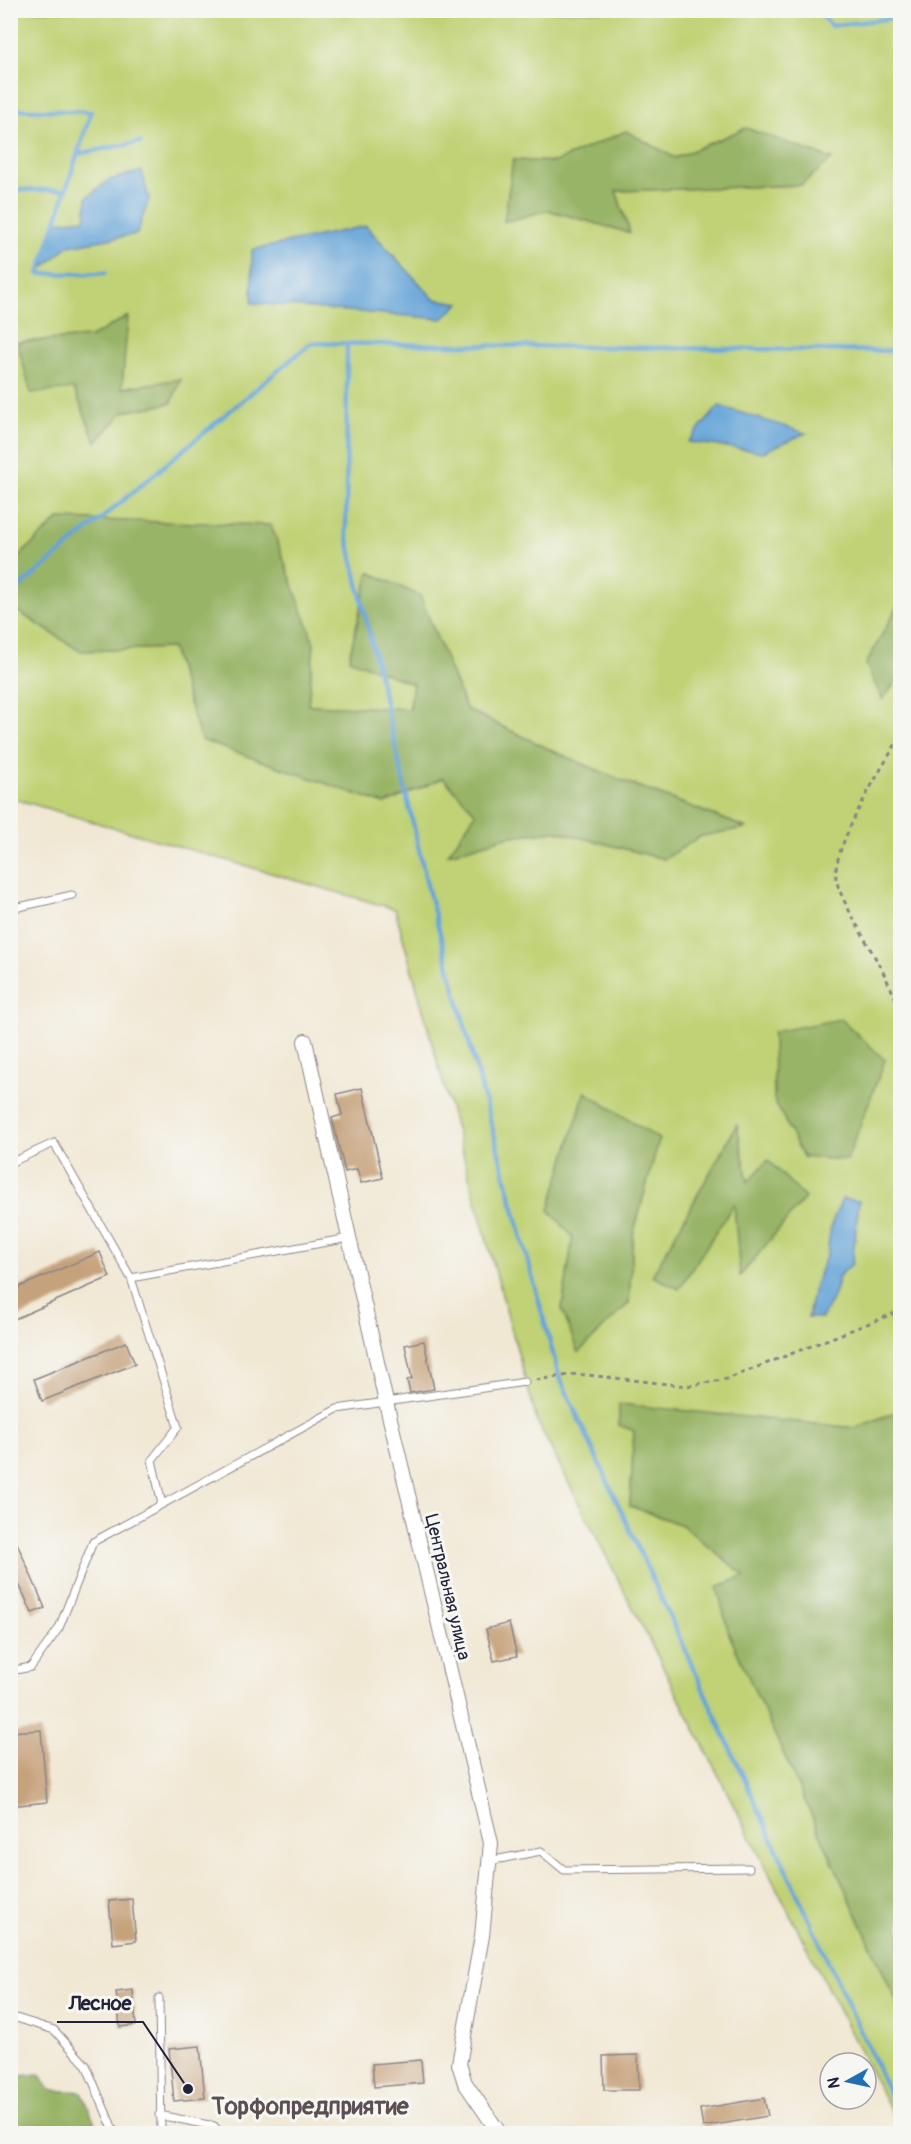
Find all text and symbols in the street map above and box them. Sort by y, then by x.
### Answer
street label: Центральная улица [420,1512,475,1662]
callout: Лесное [57,1984,143,2022]
text: Лесное [68,1991,132,2016]
north arrow [818,2051,878,2111]
text: N [823,2076,845,2090]
district label: Торфопредприятие [210,2092,410,2121]

